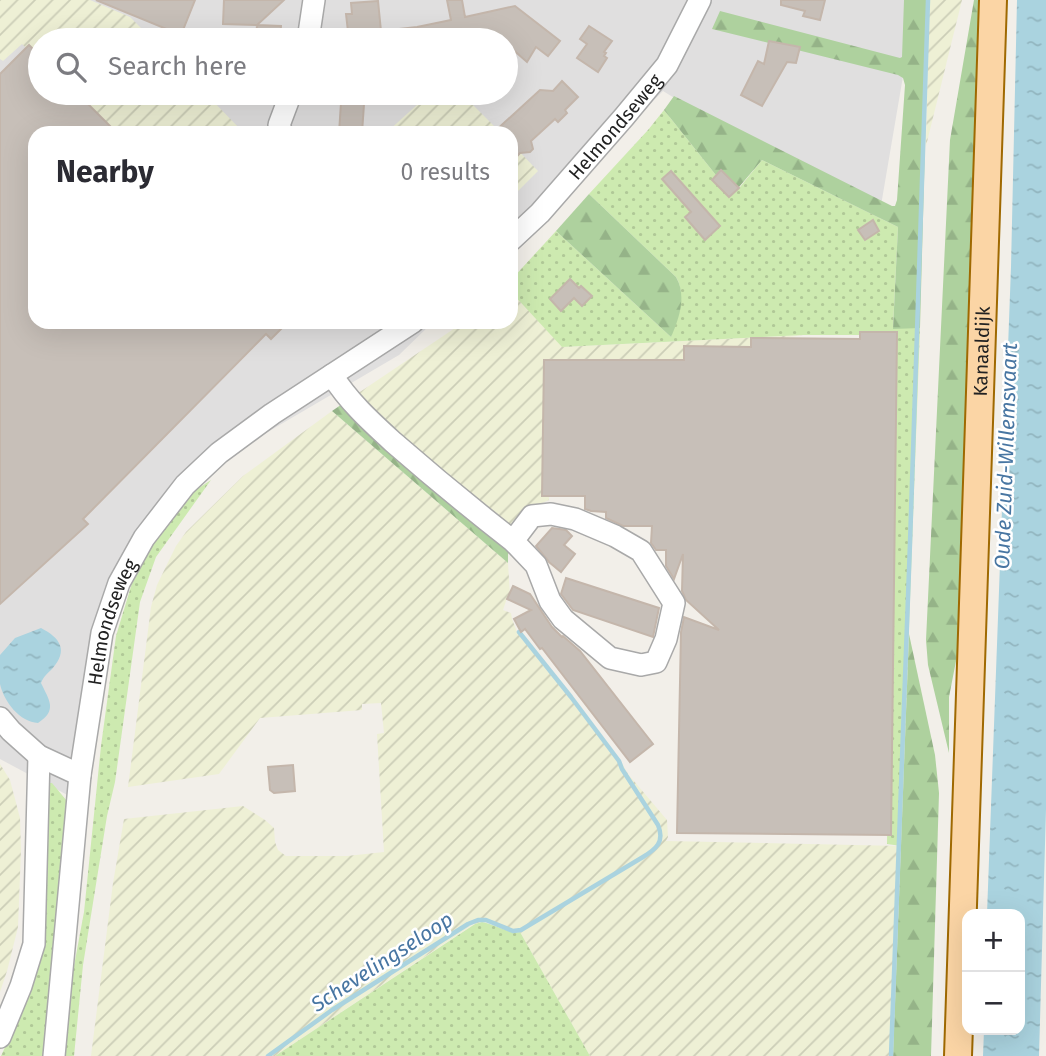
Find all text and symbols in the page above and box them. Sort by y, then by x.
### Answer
search box [28,28,518,105]
icon: search [52,48,90,86]
text: Search here [108,51,247,82]
street label: Helmondseweg [563,69,667,184]
text: Nearby [56,154,154,190]
text: 0 results [400,158,490,186]
street label: Kanaaldijk [968,306,994,397]
water label: Oude Zuid-Willemsvaart [989,342,1023,570]
street label: Helmondseweg [83,554,142,687]
water label: Schevelingseloop [305,906,458,1018]
map controls [962,909,1025,1035]
button: + [962,909,1025,972]
button: − [962,972,1025,1035]

